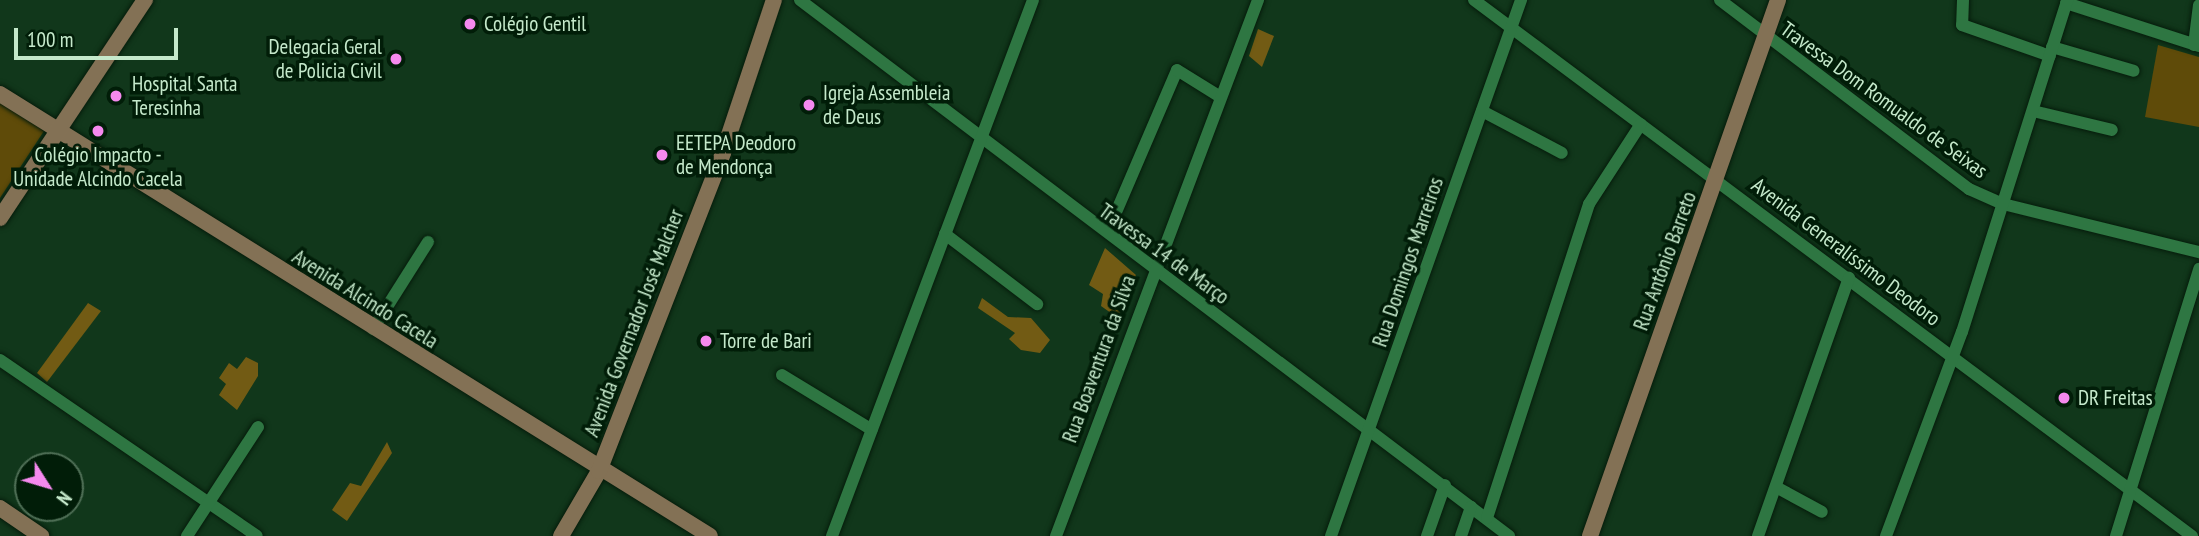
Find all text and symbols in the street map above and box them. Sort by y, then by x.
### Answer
place label: Colégio Gentil [484,11,586,37]
scale bar [18,14,182,58]
marker: Colégio Gentil [462,16,478,32]
street label: Travessa Dom Romualdo de Seixas [1776,16,1992,184]
text: 100 m [27,26,73,53]
place label: Delegacia Geral de Policia Civil [268,34,382,84]
marker: Delegacia Geral de Policia Civil [388,51,404,67]
place label: Hospital Santa Teresinha [132,71,237,121]
place label: Igreja Assembleia de Deus [823,80,951,130]
marker: Hospital Santa Teresinha [106,86,126,106]
marker: Igreja Assembleia de Deus [801,97,817,113]
marker: Colégio Impacto - Unidade Alcindo Cacela [90,123,106,139]
place label: EETEPA Deodoro de Mendonça [676,130,797,180]
place label: Colégio Impacto - Unidade Alcindo Cacela [13,142,183,192]
marker: EETEPA Deodoro de Mendonça [654,147,670,163]
street label: Avenida Generalíssimo Deodoro [1747,173,1945,331]
street label: Rua Domingos Marreiros [1367,174,1449,350]
street label: Rua Antônio Barreto [1628,188,1702,334]
street label: Travessa 14 de Março [1094,198,1234,310]
street label: Avenida Governador José Malcher [579,206,689,440]
street label: Avenida Alcindo Cacela [287,244,443,354]
street label: Rua Boaventura da Silva [1057,272,1141,446]
place label: Torre de Bari [720,328,812,354]
marker: Torre de Bari [698,333,714,349]
place label: DR Freitas [2078,385,2152,411]
marker: DR Freitas [2056,390,2072,406]
north arrow [14,452,84,522]
text: N [52,487,77,510]

